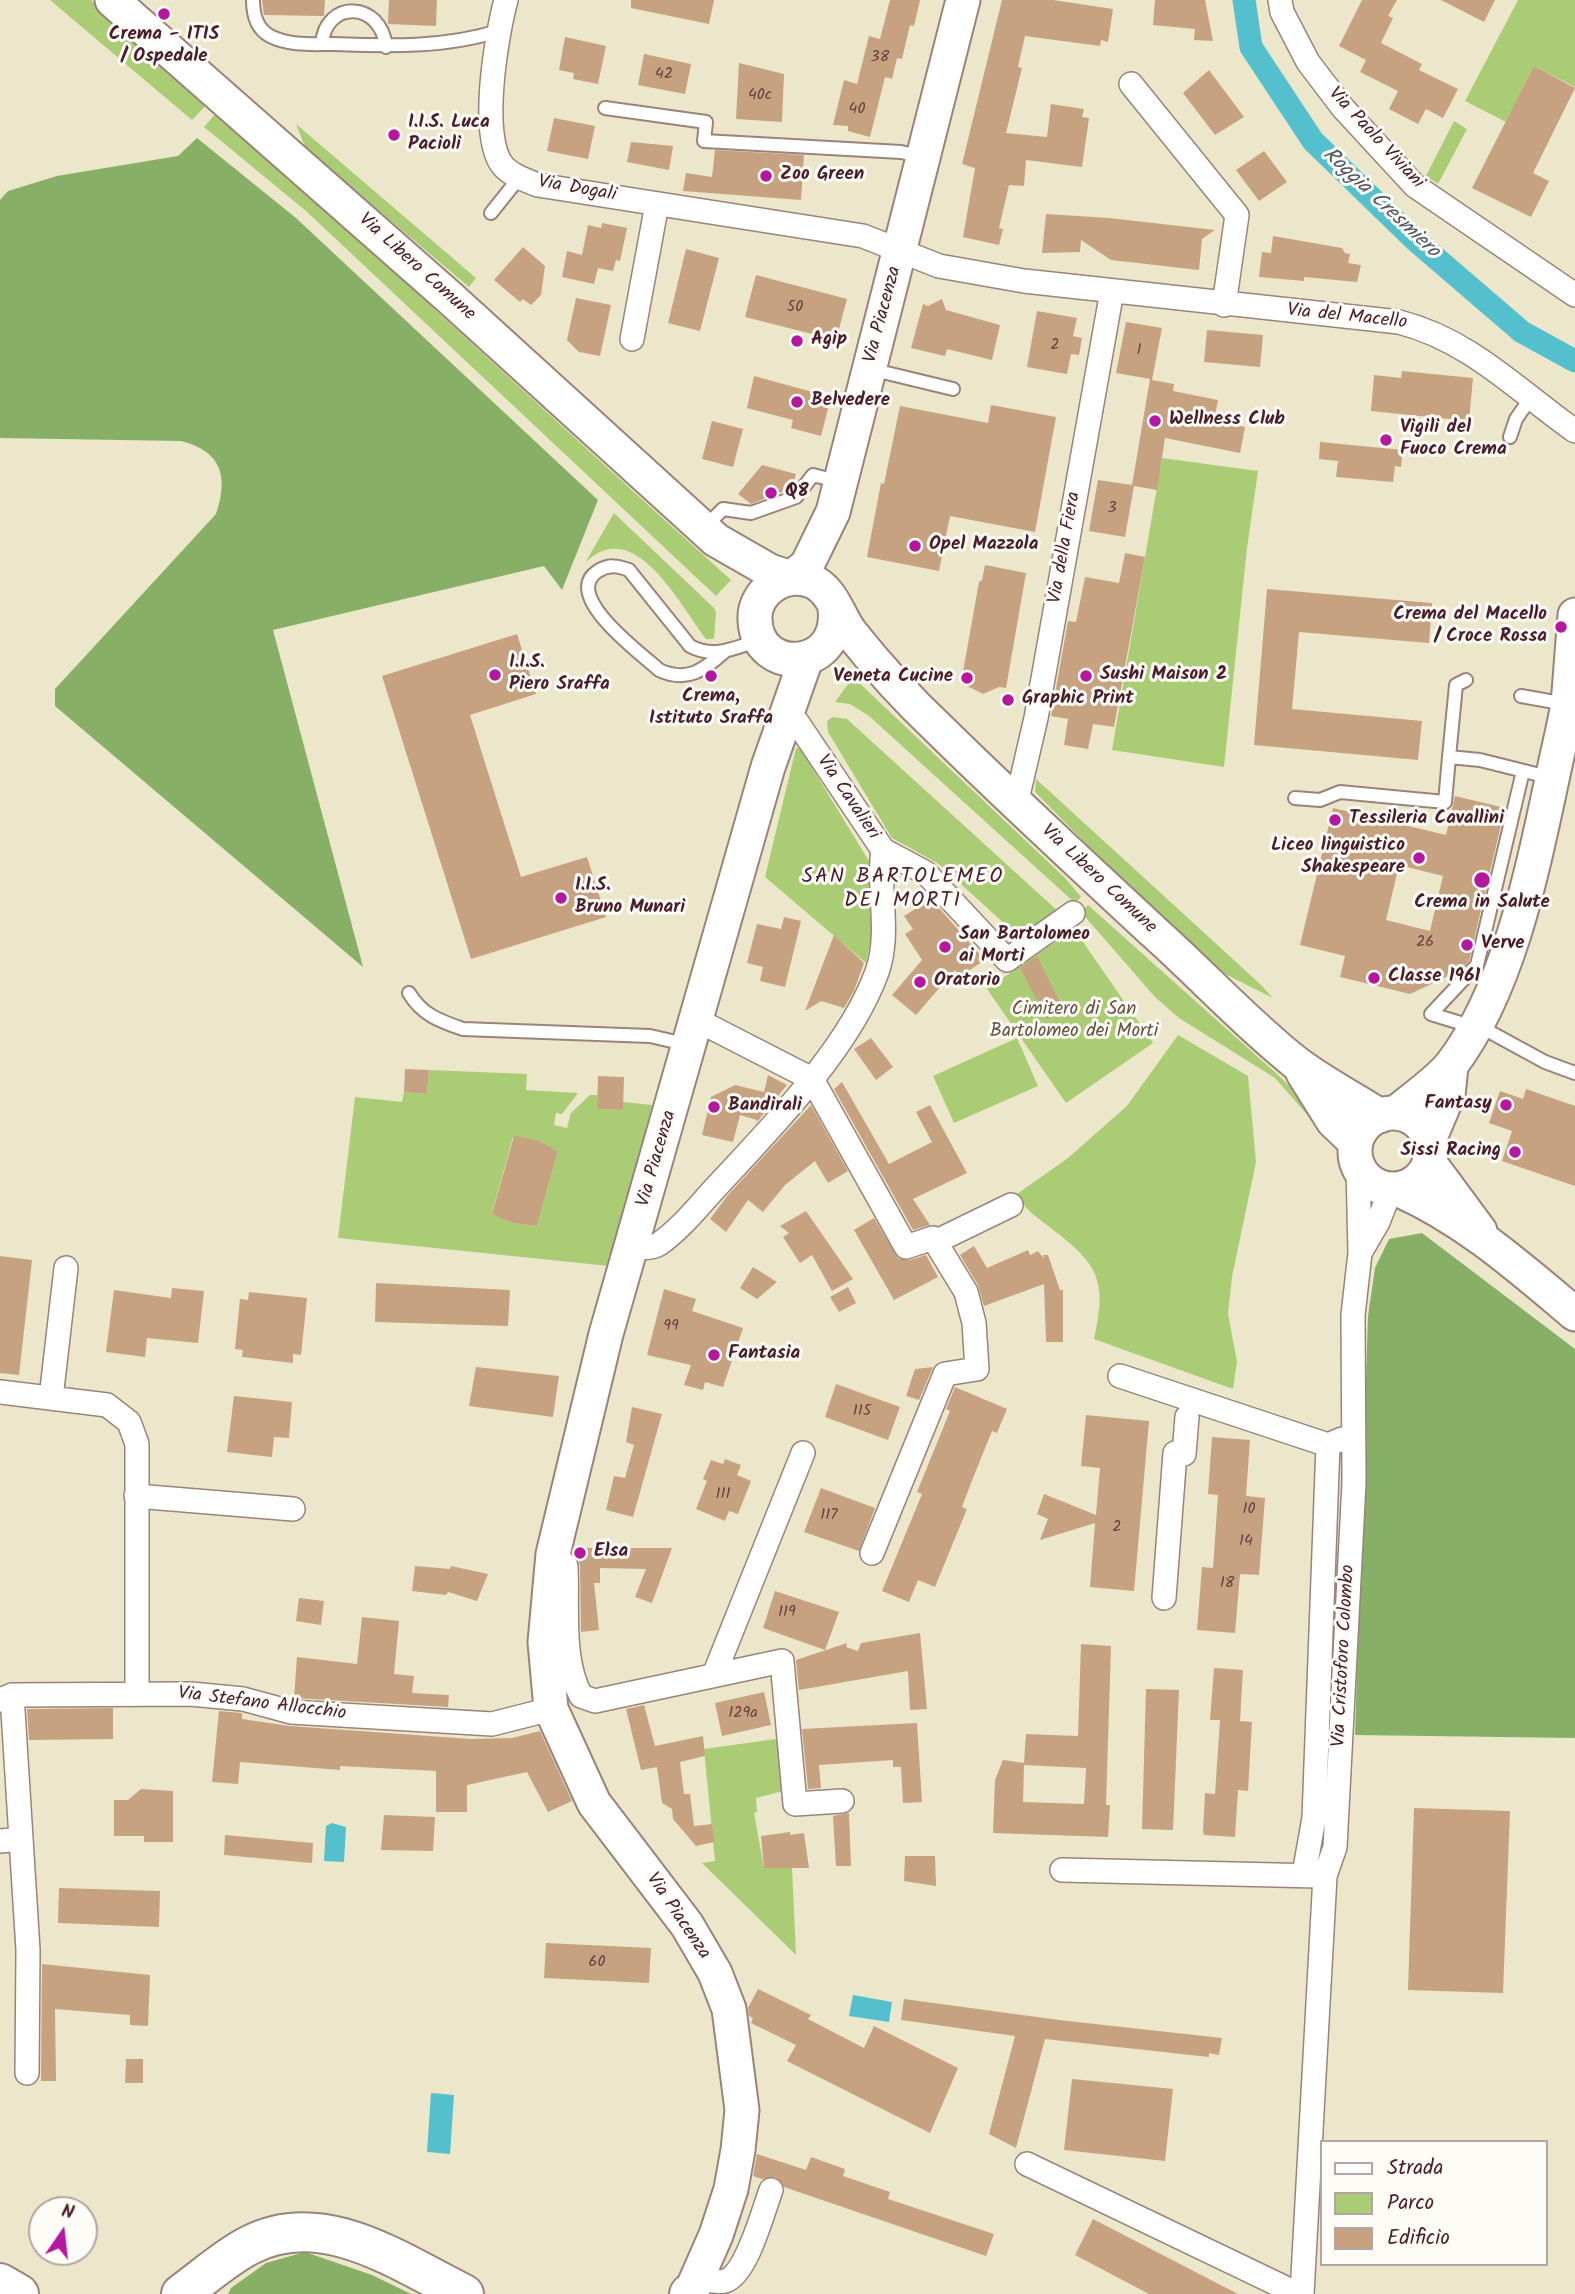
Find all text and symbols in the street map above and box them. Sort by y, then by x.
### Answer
marker: Crema - ITIS / Ospedale [156,6,172,22]
place label: Crema - ITIS / Ospedale [109,25,219,69]
house number: 38 [871,48,889,68]
house number: 42 [655,65,673,85]
street label: Via Paolo Viviani [1322,83,1428,195]
house number: 40c [748,86,772,106]
house number: 40 [849,100,865,120]
place label: I.I.S. Luca Pacioli [408,113,490,157]
marker: I.I.S. Luca Pacioli [386,127,402,143]
water label: Roggia Cresmiero [1316,143,1444,265]
place label: Zoo Green [780,165,864,187]
marker: Zoo Green [758,168,774,184]
street label: Via Dogali [536,172,618,208]
street label: Via Libero Comune [353,209,479,327]
street label: Via Piacenza [860,264,908,366]
house number: 50 [787,298,803,318]
street label: Via del Macello [1286,300,1408,336]
place label: Agip [811,330,847,352]
marker: Agip [789,333,805,349]
house number: 2 [1050,336,1060,356]
house number: 1 [1136,341,1142,361]
place label: Belvedere [811,391,890,413]
marker: Belvedere [789,394,805,410]
place label: Wellness Club [1169,410,1285,432]
marker: Wellness Club [1147,413,1163,429]
place label: Vigili del Fuoco Crema [1400,418,1507,462]
marker: Vigili del Fuoco Crema [1378,432,1394,448]
place label: Q8 [785,482,809,504]
marker: Q8 [763,485,779,501]
street label: Via della Fiera [1045,490,1087,606]
house number: 3 [1107,499,1117,519]
place label: Opel Mazzola [929,535,1038,557]
marker: Opel Mazzola [907,538,923,554]
place label: Crema del Macello / Croce Rossa [1393,605,1547,649]
marker: Crema del Macello / Croce Rossa [1553,619,1569,635]
place label: I.I.S. Piero Sraffa [509,653,610,697]
place label: Sushi Maison 2 [1100,665,1227,687]
marker: I.I.S. Piero Sraffa [487,667,503,683]
place label: Veneta Cucine [833,667,953,689]
marker: Crema, Istituto Sraffa [703,668,719,684]
marker: Sushi Maison 2 [1078,668,1094,684]
marker: Veneta Cucine [959,670,975,686]
place label: Crema, Istituto Sraffa [649,687,773,731]
place label: Graphic Print [1022,689,1134,711]
marker: Graphic Print [1000,692,1016,708]
street label: Via Cavalieri [810,751,884,845]
place label: Tessileria Cavallini [1349,809,1504,831]
marker: Tessileria Cavallini [1327,812,1343,828]
street label: Via Libero Comune [1035,821,1161,939]
place label: Liceo linguistico Shakespeare [1271,836,1405,880]
marker: Liceo linguistico Shakespeare [1411,850,1427,866]
district label: SAN BARTOLEMEO DEI MORTI [803,865,1003,915]
marker: Crema in Salute [1472,870,1492,890]
place label: I.I.S. Bruno Munari [575,876,685,920]
marker: I.I.S. Bruno Munari [553,890,569,906]
place label: Crema in Salute [1414,893,1550,915]
place label: San Bartolomeo ai Morti [959,925,1090,969]
house number: 26 [1416,933,1434,953]
place label: Verve [1481,934,1525,956]
marker: Verve [1459,937,1475,953]
marker: San Bartolomeo ai Morti [937,939,953,955]
place label: Classe 1961 [1388,967,1480,989]
marker: Classe 1961 [1366,970,1382,986]
place label: Oratorio [934,971,1000,993]
marker: Oratorio [912,974,928,990]
park label: Cimitero di San Bartolomeo dei Morti [990,1000,1158,1044]
place label: Fantasy [1424,1094,1492,1116]
place label: Bandirali [728,1096,802,1118]
marker: Fantasy [1498,1097,1514,1113]
marker: Bandirali [706,1099,722,1115]
street label: Via Piacenza [633,1108,683,1210]
place label: Sissi Racing [1401,1141,1501,1163]
marker: Sissi Racing [1507,1144,1523,1160]
house number: 99 [663,1317,679,1337]
place label: Fantasia [728,1344,800,1366]
marker: Fantasia [706,1347,722,1363]
house number: 115 [853,1402,871,1422]
house number: 111 [715,1485,731,1505]
house number: 10 [1242,1500,1256,1520]
house number: 117 [820,1506,838,1526]
house number: 2 [1112,1518,1122,1538]
house number: 14 [1239,1532,1253,1552]
place label: Elsa [594,1542,628,1564]
marker: Elsa [572,1545,588,1561]
street label: Via Cristoforo Colombo [1329,1564,1361,1748]
house number: 18 [1220,1574,1234,1594]
house number: 119 [778,1603,796,1623]
street label: Via Stefano Allocchio [177,1683,347,1727]
house number: 129a [728,1704,758,1724]
street label: Via Piacenza [640,1869,714,1965]
house number: 60 [589,1953,605,1973]
legend [1320,2140,1547,2266]
text: Strada [1387,2152,1443,2185]
text: Parco [1387,2187,1434,2220]
north arrow [28,2196,98,2266]
text: N [58,2197,77,2229]
text: Edificio [1387,2222,1450,2255]

